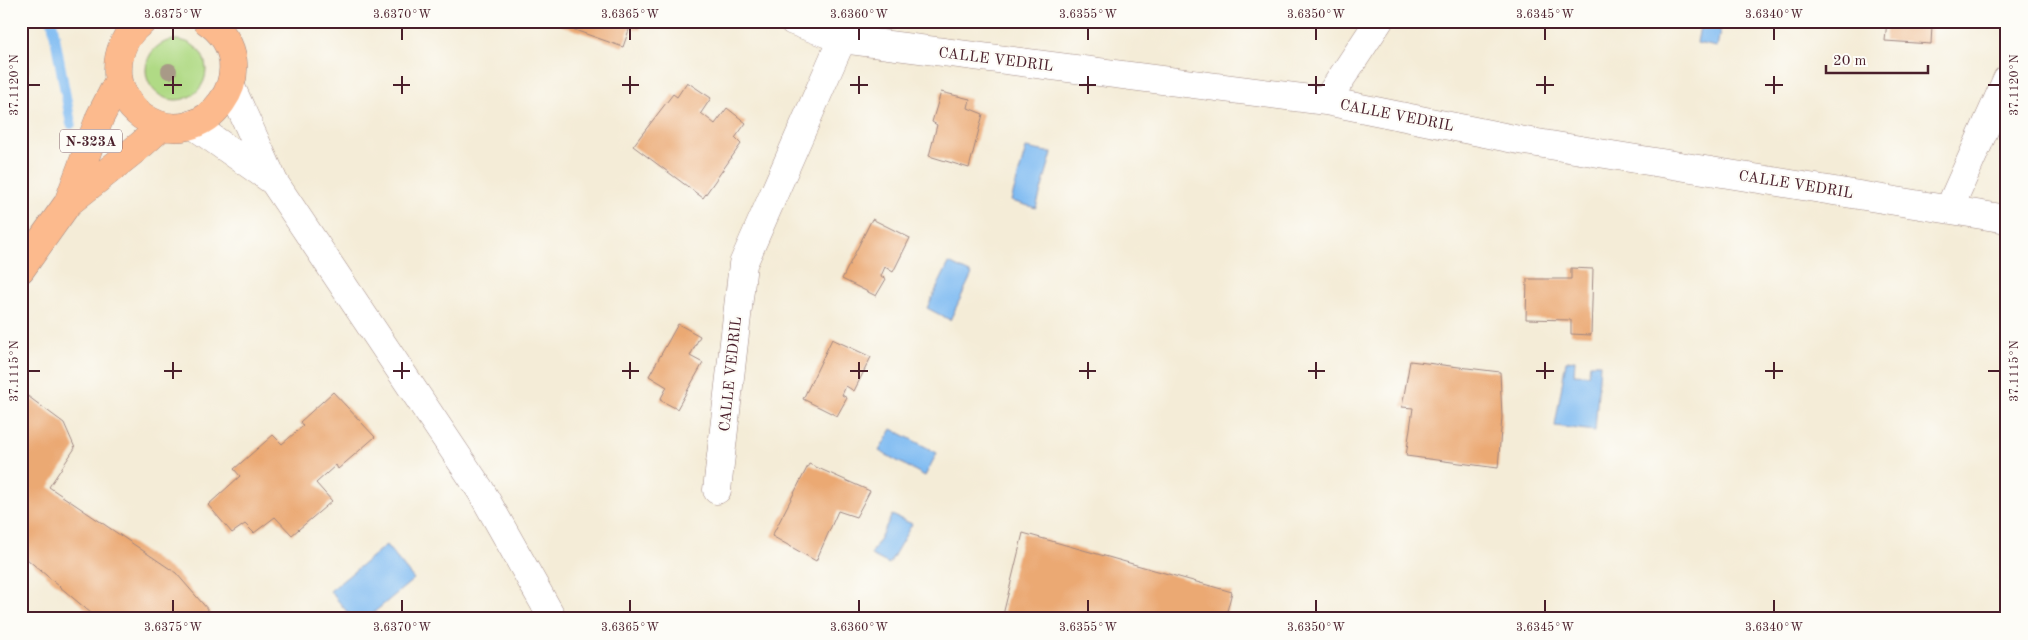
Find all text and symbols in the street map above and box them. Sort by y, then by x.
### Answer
text: 3.6375°W [144,8,202,21]
text: 3.6365°W [601,8,659,21]
text: 3.6355°W [1059,8,1117,21]
text: 3.6350°W [1287,8,1345,21]
text: 3.6345°W [1516,8,1574,21]
text: 3.6370°W [373,9,431,21]
text: 3.6360°W [830,9,888,21]
text: 3.6340°W [1745,9,1803,21]
scale bar [1826,42,1928,74]
street label: CALLE VEDRIL [937,46,1054,75]
text: 37.1120°N [9,54,21,116]
text: 20 m [1833,54,1867,69]
text: 37.1120°N [2009,54,2021,116]
street label: CALLE VEDRIL [1338,98,1455,135]
road number: N-323A [60,130,122,152]
street label: CALLE VEDRIL [1737,169,1854,202]
street label: CALLE VEDRIL [718,316,745,432]
text: 37.1115°N [8,340,21,402]
text: 37.1115°N [2008,340,2021,402]
text: 3.6375°W [144,621,202,634]
text: 3.6365°W [601,621,659,634]
text: 3.6355°W [1059,621,1117,634]
text: 3.6350°W [1287,621,1345,634]
text: 3.6345°W [1516,621,1574,634]
text: 3.6370°W [373,622,431,634]
text: 3.6360°W [830,622,888,634]
text: 3.6340°W [1745,622,1803,634]

